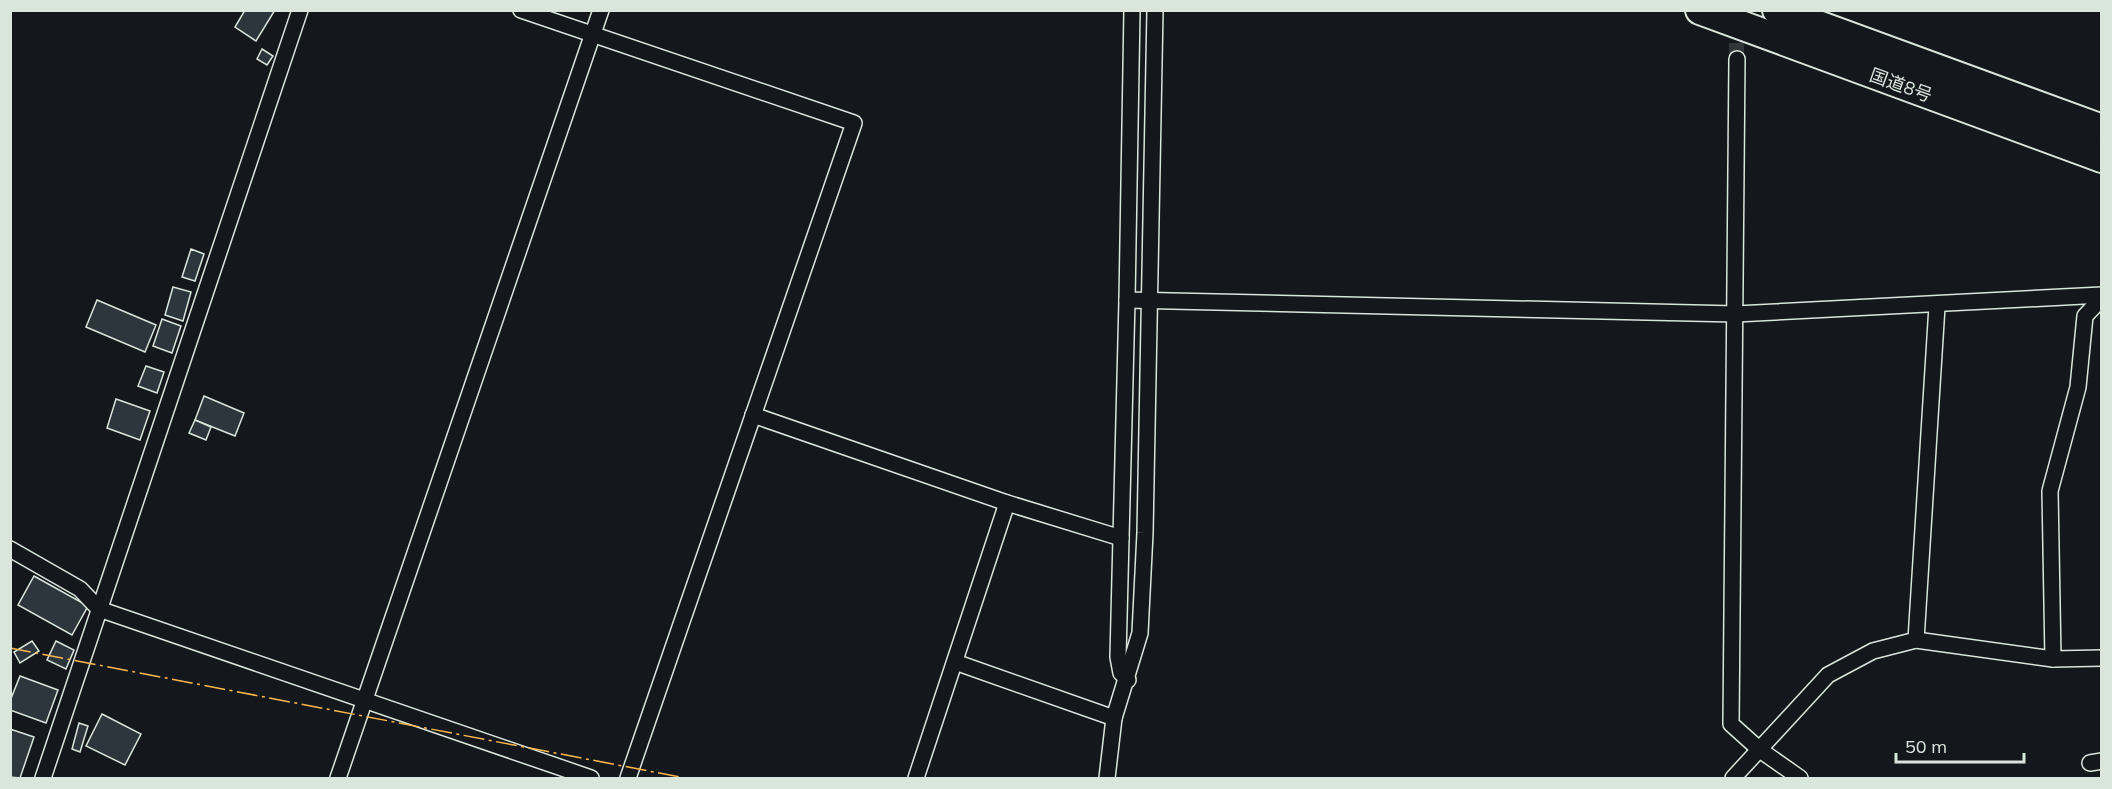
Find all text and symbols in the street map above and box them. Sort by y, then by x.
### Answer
street label: 国道8号 [1867,63,1935,107]
scale bar [1896,726,2024,764]
text: 50 m [1905,735,1947,758]

